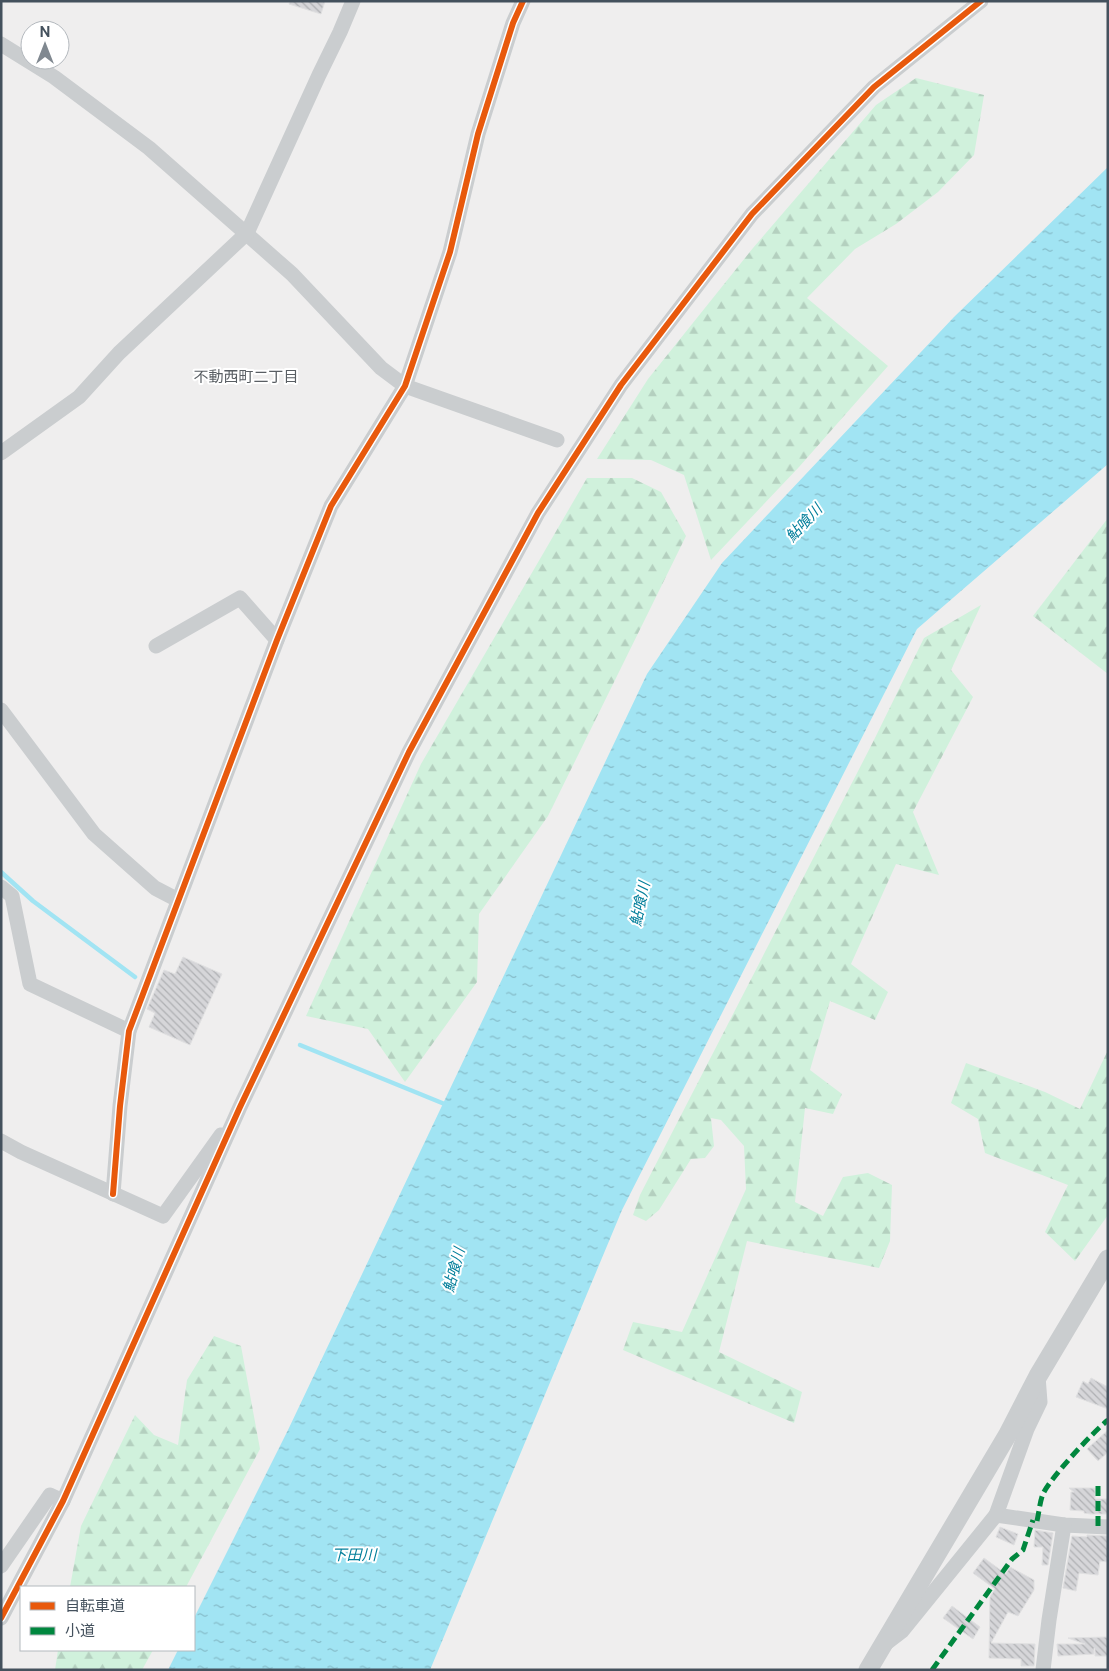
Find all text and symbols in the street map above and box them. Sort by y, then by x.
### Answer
north arrow [20,20,70,70]
text: N [40,24,50,40]
district label: 不動西町二丁目 [193,368,299,385]
water label: 鮎喰川 [782,499,827,545]
water label: 鮎喰川 [627,878,653,928]
water label: 鮎喰川 [439,1244,468,1294]
water label: 下田川 [331,1546,378,1563]
legend [20,1586,195,1651]
text: 自転車道 [65,1597,125,1614]
text: 小道 [65,1622,95,1639]

